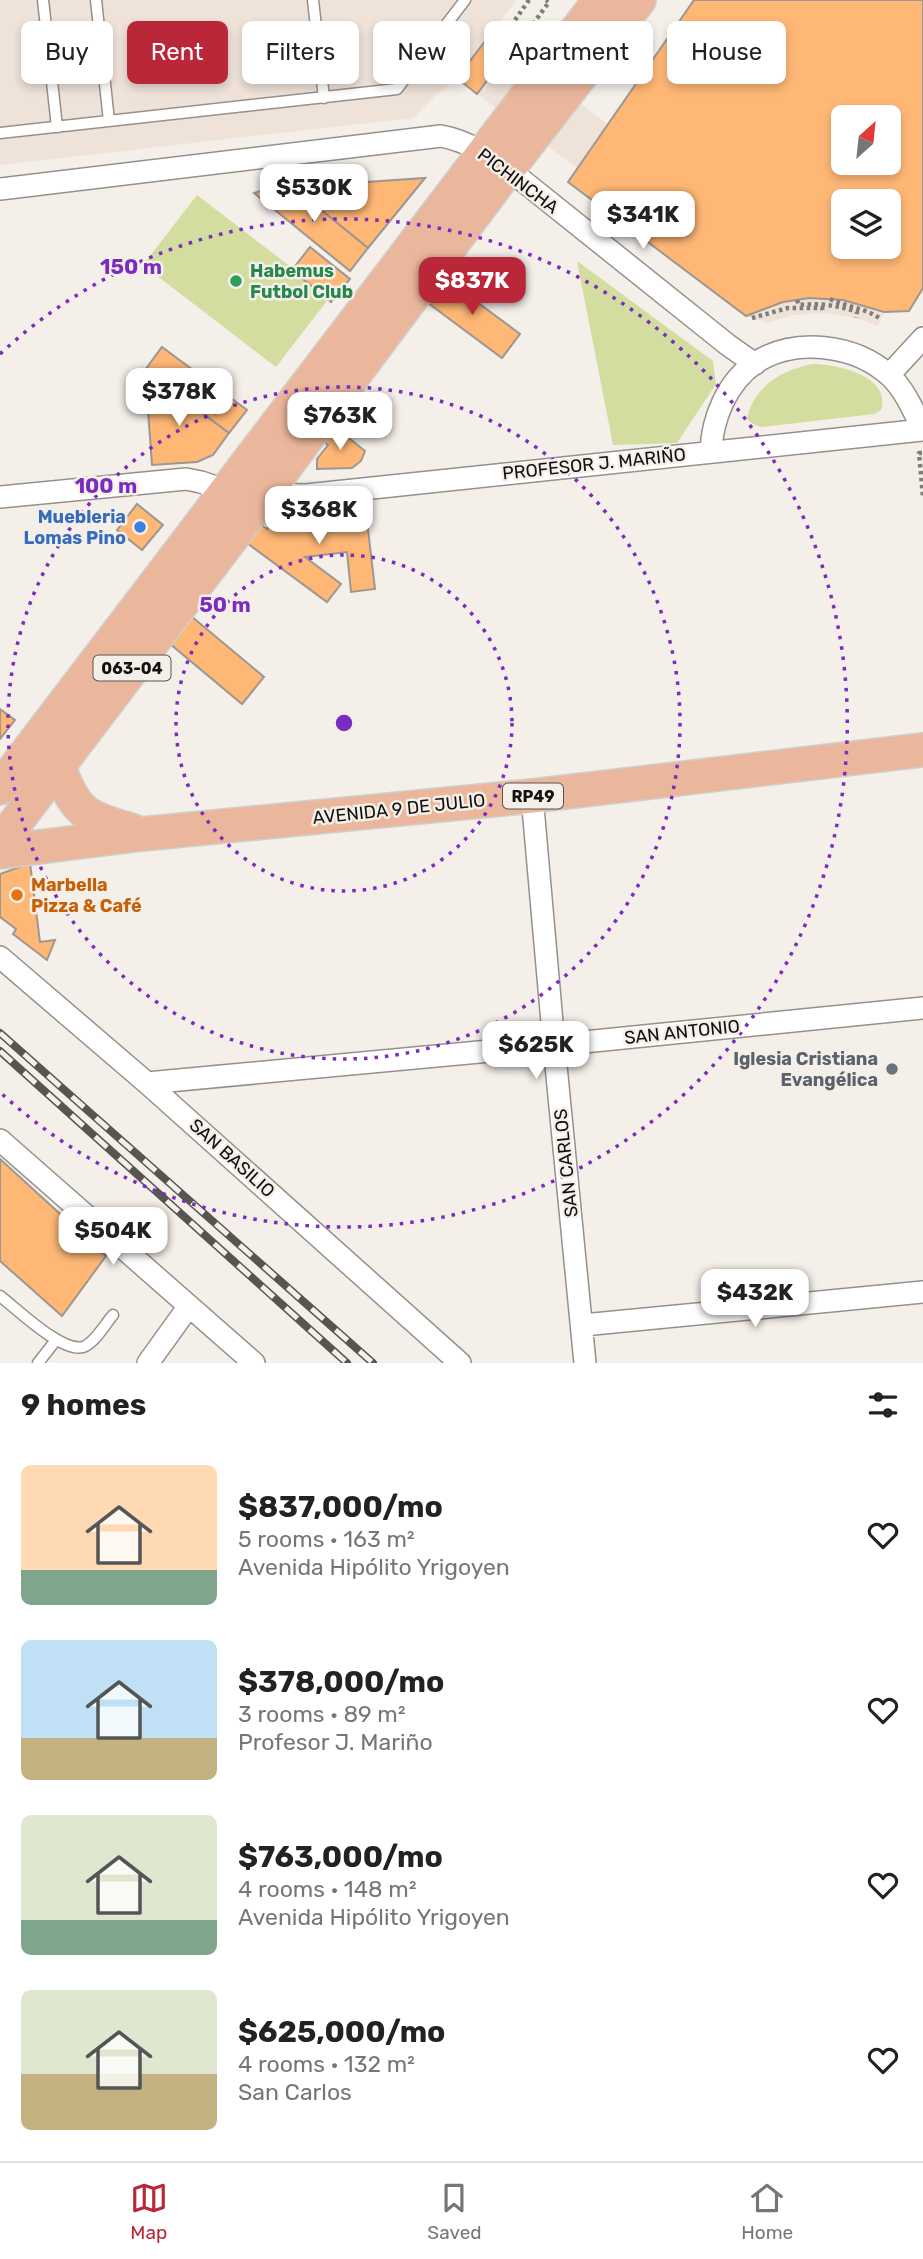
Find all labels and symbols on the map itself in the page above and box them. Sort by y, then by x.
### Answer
north arrow [831,105,901,175]
street label: PICHINCHA [473,143,563,219]
pin: $530K [265,164,363,224]
pin: $341K [594,191,692,251]
text: 150 m [100,254,162,279]
pin: $837K [423,258,521,317]
place label: Habemus Futbol Club [250,260,353,303]
marker: Habemus Futbol Club [228,273,244,289]
pin: $378K [130,368,228,428]
pin: $763K [291,392,389,452]
street label: PROFESOR J. MARIÑO [501,443,687,485]
text: 100 m [75,473,137,498]
pin: $368K [270,486,368,546]
place label: Muebleria Lomas Pino [24,506,126,549]
marker: Muebleria Lomas Pino [132,519,148,535]
text: 50 m [199,592,251,617]
road number: 063-04 [94,656,170,680]
centre of rings [332,711,356,735]
road number: RP49 [503,783,563,808]
street label: AVENIDA 9 DE JULIO [312,789,486,829]
place label: Marbella Pizza & Café [31,874,142,917]
marker: Marbella Pizza & Café [9,887,25,903]
street label: SAN ANTONIO [623,1015,741,1049]
pin: $625K [487,1021,585,1081]
place label: Iglesia Cristiana Evangélica [733,1048,878,1091]
marker: Iglesia Cristiana Evangélica [884,1061,900,1077]
street label: SAN CARLOS [549,1108,583,1218]
street label: SAN BASILIO [185,1114,279,1202]
pin: $504K [64,1208,162,1267]
pin: $432K [706,1270,804,1329]

